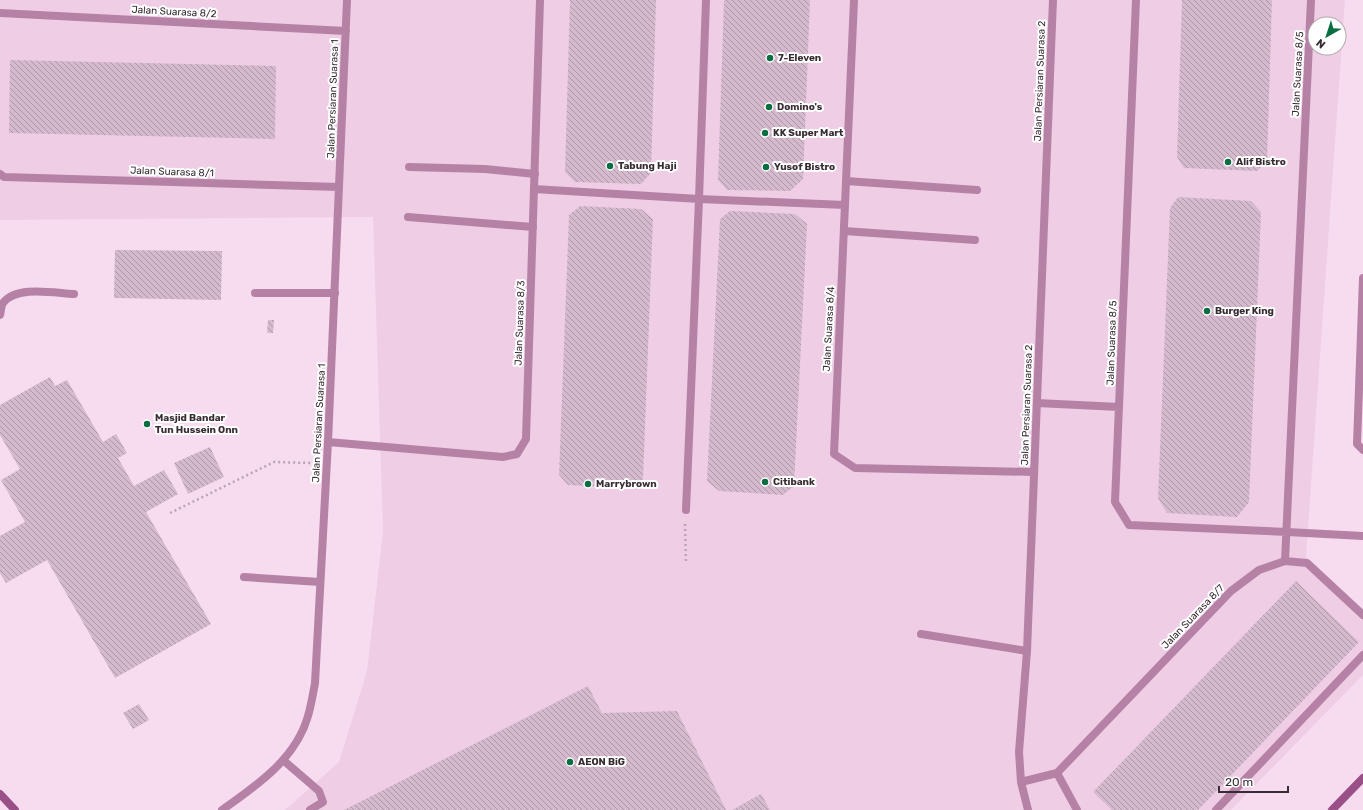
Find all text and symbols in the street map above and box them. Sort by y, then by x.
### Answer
street label: Jalan Suarasa 8/2 [131,4,217,20]
north arrow [1307,16,1347,56]
street label: Jalan Persiaran Suarasa 2 [1032,20,1048,142]
street label: Jalan Suarasa 8/5 [1290,31,1306,117]
text: N [1314,36,1328,51]
street label: Jalan Persiaran Suarasa 1 [325,39,341,159]
place label: 7-Eleven [778,52,821,64]
marker: 7-Eleven [765,53,775,63]
place label: Domino's [777,101,823,113]
marker: Domino's [764,102,774,112]
place label: KK Super Mart [773,127,844,139]
marker: KK Super Mart [760,128,770,138]
place label: Alif Bistro [1236,156,1286,168]
marker: Alif Bistro [1223,157,1233,167]
place label: Tabung Haji [618,160,677,172]
marker: Tabung Haji [605,161,615,171]
place label: Yusof Bistro [774,161,835,173]
marker: Yusof Bistro [761,162,771,172]
street label: Jalan Suarasa 8/1 [130,165,214,179]
street label: Jalan Suarasa 8/3 [513,280,527,366]
street label: Jalan Suarasa 8/4 [821,286,837,372]
street label: Jalan Suarasa 8/5 [1105,300,1119,386]
place label: Burger King [1215,305,1274,317]
marker: Burger King [1202,306,1212,316]
street label: Jalan Persiaran Suarasa 2 [1019,344,1035,466]
street label: Jalan Persiaran Suarasa 1 [310,363,328,483]
place label: Masjid Bandar Tun Hussein Onn [155,412,238,436]
marker: Masjid Bandar Tun Hussein Onn [142,419,152,429]
place label: Citibank [773,476,815,488]
marker: Citibank [760,477,770,487]
place label: Marrybrown [596,478,657,490]
marker: Marrybrown [583,479,593,489]
street label: Jalan Suarasa 8/7 [1159,582,1227,652]
place label: AEON BiG [578,756,625,768]
marker: AEON BiG [565,757,575,767]
scale bar [1219,768,1288,794]
text: 20 m [1225,775,1253,789]

